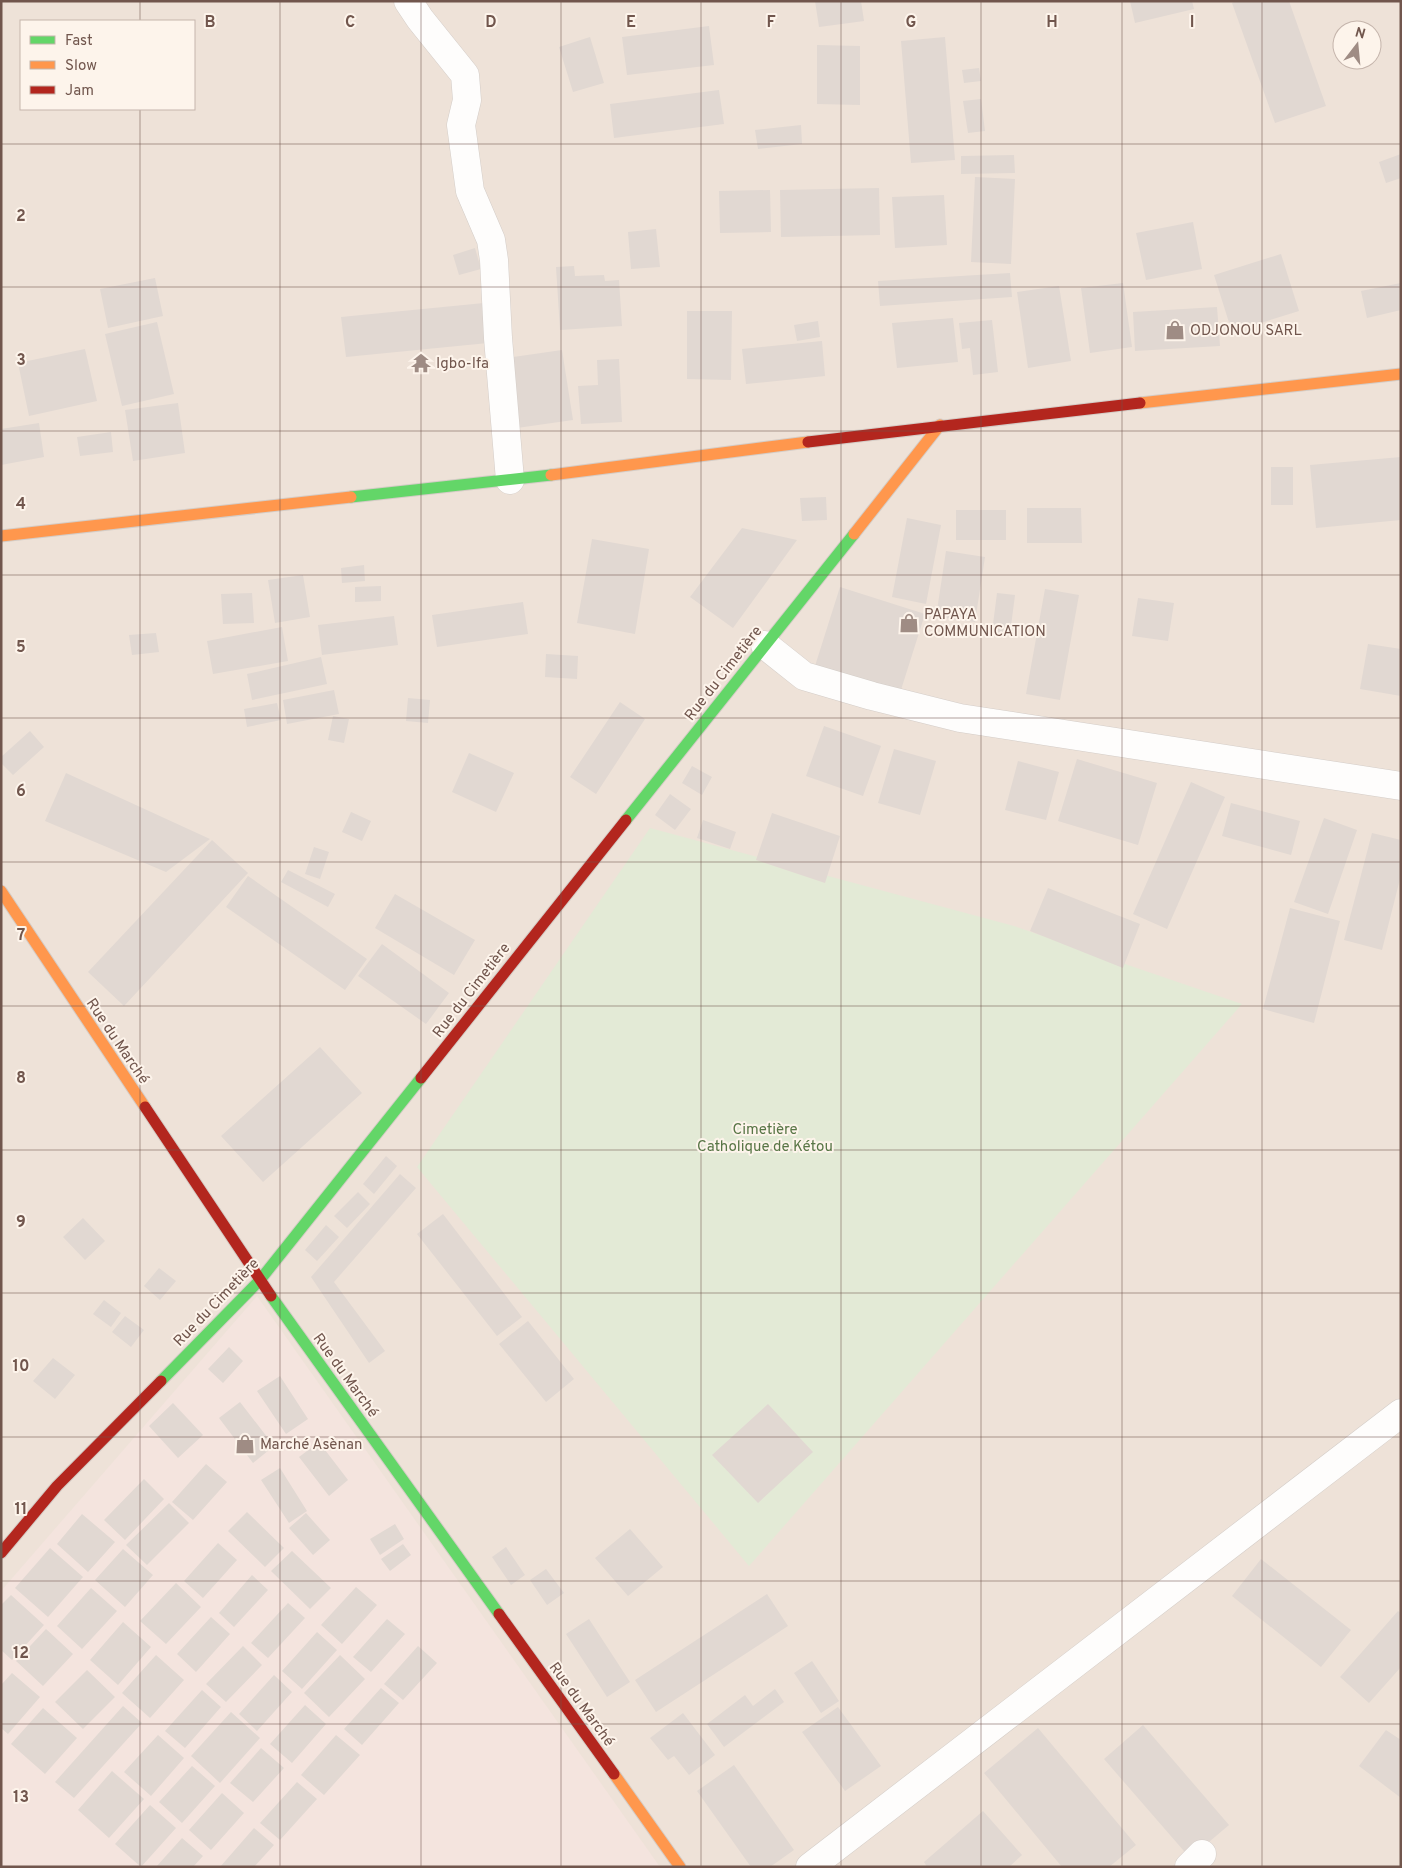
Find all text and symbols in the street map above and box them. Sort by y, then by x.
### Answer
text: B [204,13,216,33]
text: C [345,13,355,33]
text: D [485,13,497,33]
text: E [626,13,636,33]
text: F [766,13,776,33]
text: G [906,13,916,33]
text: H [1046,13,1058,33]
text: I [1190,13,1194,33]
legend [20,20,195,110]
north arrow [1332,20,1382,70]
text: N [1353,24,1367,44]
text: Fast [65,32,93,51]
text: Slow [65,57,97,76]
text: Jam [65,82,94,101]
text: 2 [16,207,26,227]
shop icon: ODJONOU SARL [1164,319,1186,341]
place label: ODJONOU SARL [1190,322,1302,341]
text: 3 [16,351,26,371]
temple icon: Igbo-Ifa [410,352,432,374]
place label: Igbo-Ifa [436,355,489,374]
text: 4 [16,495,26,515]
place label: PAPAYA COMMUNICATION [924,606,1046,642]
shop icon: PAPAYA COMMUNICATION [898,612,920,634]
street label: Rue du Cimetière [681,623,767,725]
text: 5 [16,638,26,658]
text: 6 [16,782,26,802]
text: 7 [17,926,25,946]
street label: Rue du Cimetière [429,940,515,1042]
street label: Rue du Marché [81,995,152,1088]
text: 8 [16,1069,26,1089]
park label: Cimetière Catholique de Kétou [697,1121,833,1157]
text: 9 [16,1213,26,1233]
street label: Rue du Cimetière [170,1255,264,1351]
street label: Rue du Marché [308,1330,382,1422]
text: 10 [13,1357,29,1377]
shop icon: Marché Asènan [234,1433,256,1455]
place label: Marché Asènan [260,1436,362,1455]
text: 11 [15,1500,27,1520]
text: 12 [13,1644,29,1664]
street label: Rue du Marché [544,1659,618,1751]
text: 13 [13,1788,29,1808]

